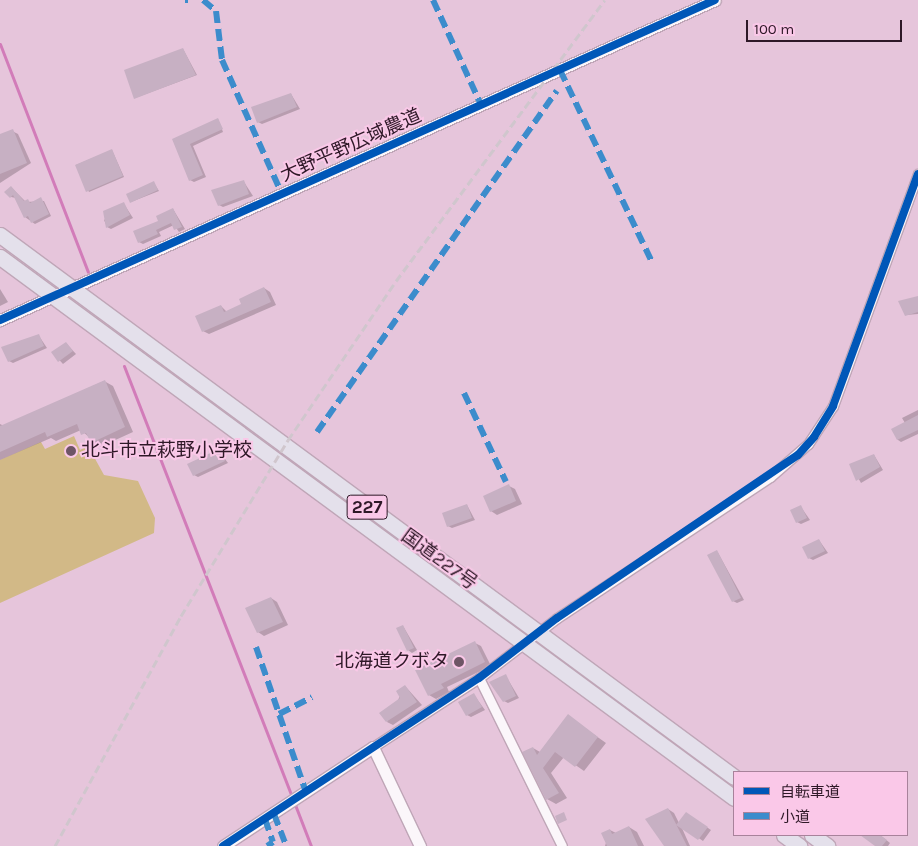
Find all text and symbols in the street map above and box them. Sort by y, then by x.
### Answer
scale bar [748,10,904,42]
text: 100 m [754,20,794,38]
street label: 大野平野広域農道 [277,105,425,187]
place label: 北斗市立萩野小学校 [81,440,252,462]
marker: 北斗市立萩野小学校 [65,445,77,457]
road number: 227 [346,492,388,522]
street label: 国道227号 [397,525,481,595]
place label: 北海道クボタ [335,651,449,673]
marker: 北海道クボタ [453,656,465,668]
legend [733,771,908,836]
text: 自転車道 [780,783,840,801]
text: 小道 [780,808,810,826]

